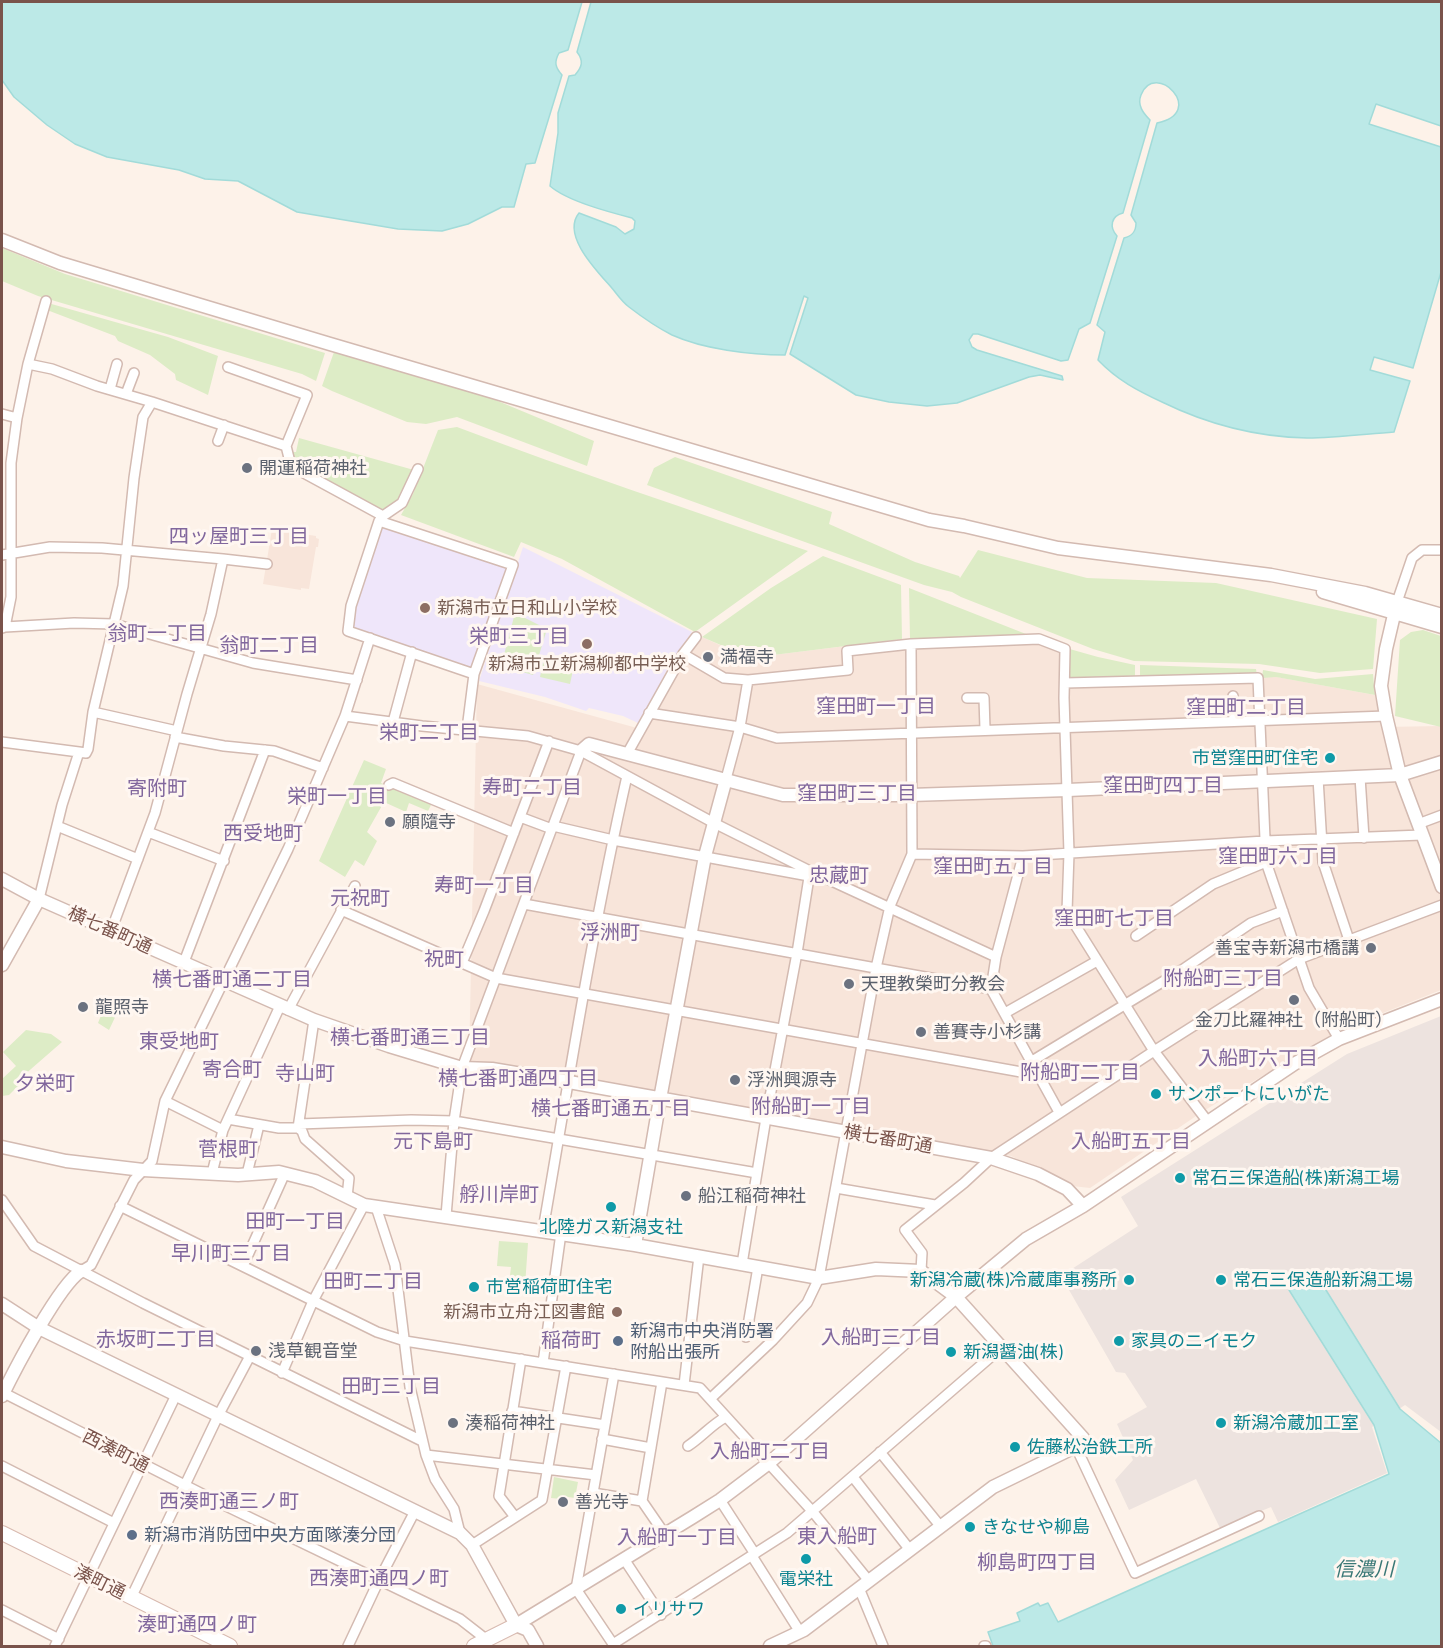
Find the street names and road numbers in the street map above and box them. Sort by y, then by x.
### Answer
street label: 横七番町通 [64,902,156,958]
street label: 横七番町通 [842,1121,934,1157]
street label: 西湊町通 [79,1425,153,1477]
street label: 湊町通 [71,1560,129,1604]

